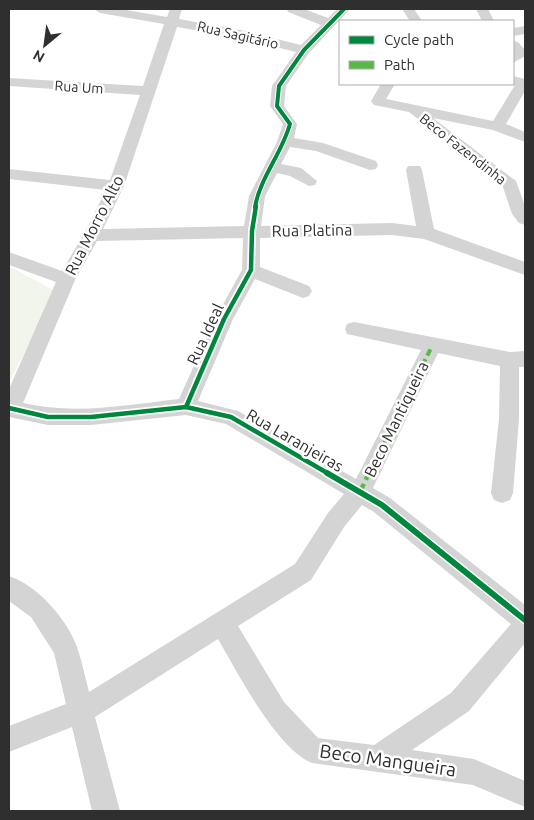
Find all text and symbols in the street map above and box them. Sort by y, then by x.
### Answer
street label: Rua Sagitário [196,18,280,52]
north arrow [20,20,70,70]
legend [339,20,514,85]
text: Cycle path [384,31,454,48]
text: N [30,47,47,66]
text: Path [384,56,415,73]
street label: Rua Um [54,77,104,97]
street label: Beco Fazendinha [417,110,509,188]
street label: Rua Morro Alto [61,172,127,278]
street label: Rua Platina [272,220,352,240]
street label: Rua Ideal [183,300,227,368]
street label: Beco Mantiqueira [360,358,432,480]
street label: Rua Laranjeiras [243,405,347,475]
street label: Beco Mangueira [318,740,458,780]

